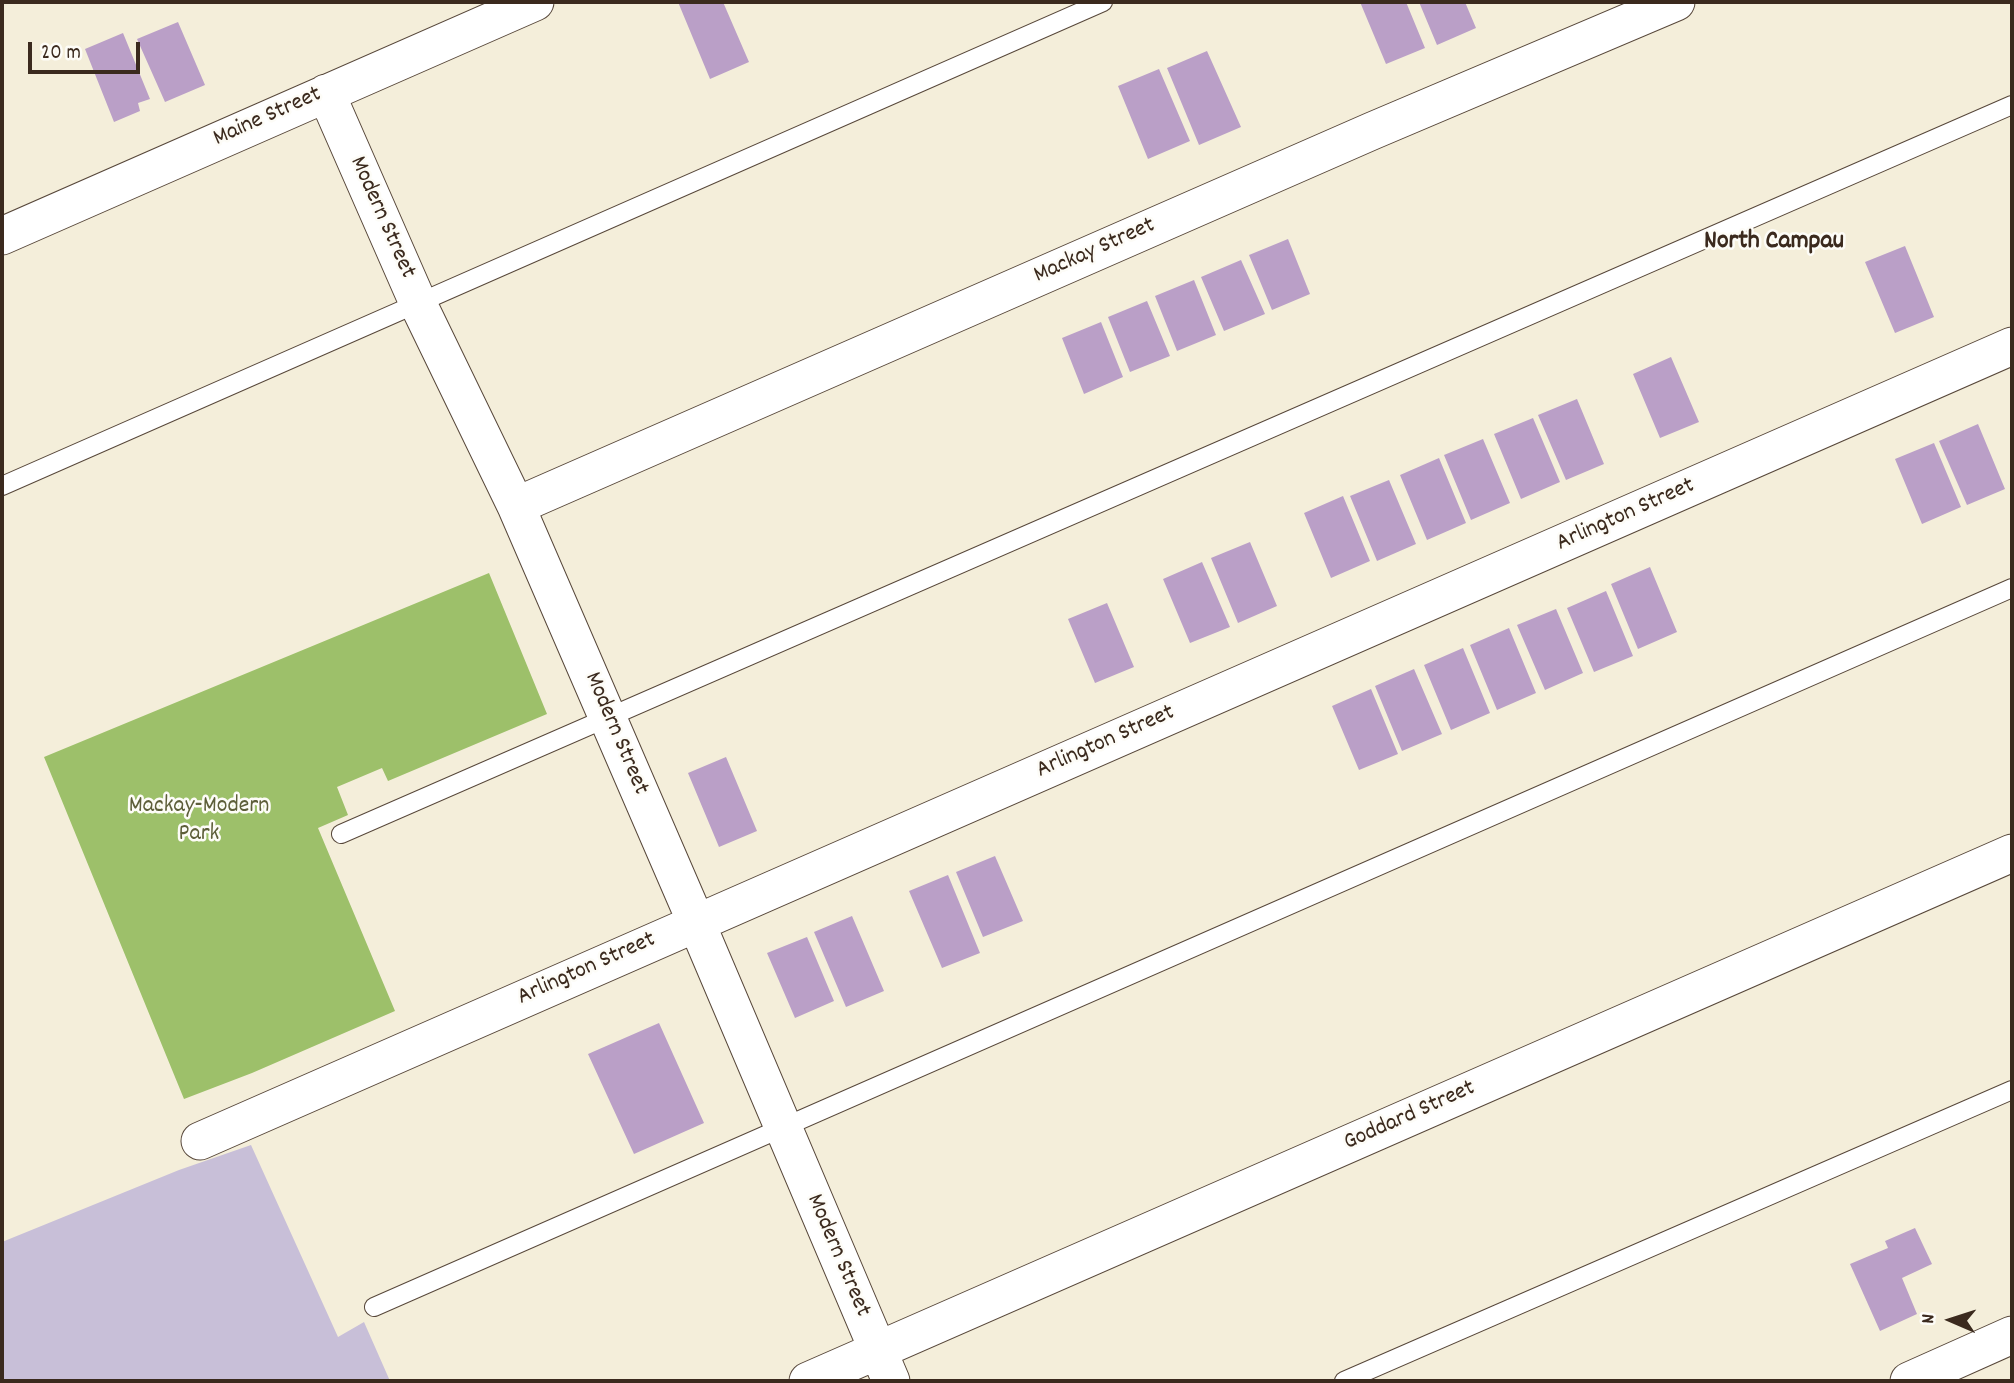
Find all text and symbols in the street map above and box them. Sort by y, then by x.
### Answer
scale bar [32,28,144,72]
text: 20 m [41,39,81,69]
street label: Maine Street [210,81,326,155]
street label: Modern Street [341,153,421,283]
street label: Mackay Street [1030,212,1160,292]
district label: North Campau [1704,227,1844,259]
street label: Arlington Street [1552,473,1700,559]
street label: Modern Street [576,668,654,800]
street label: Arlington Street [1032,700,1180,786]
park label: Mackay-Modern Park [129,794,269,850]
street label: Arlington Street [513,927,661,1013]
street label: Goddard Street [1340,1075,1480,1159]
street label: Modern Street [798,1190,876,1322]
north arrow [1916,1285,1986,1355]
text: N [1916,1313,1943,1324]

